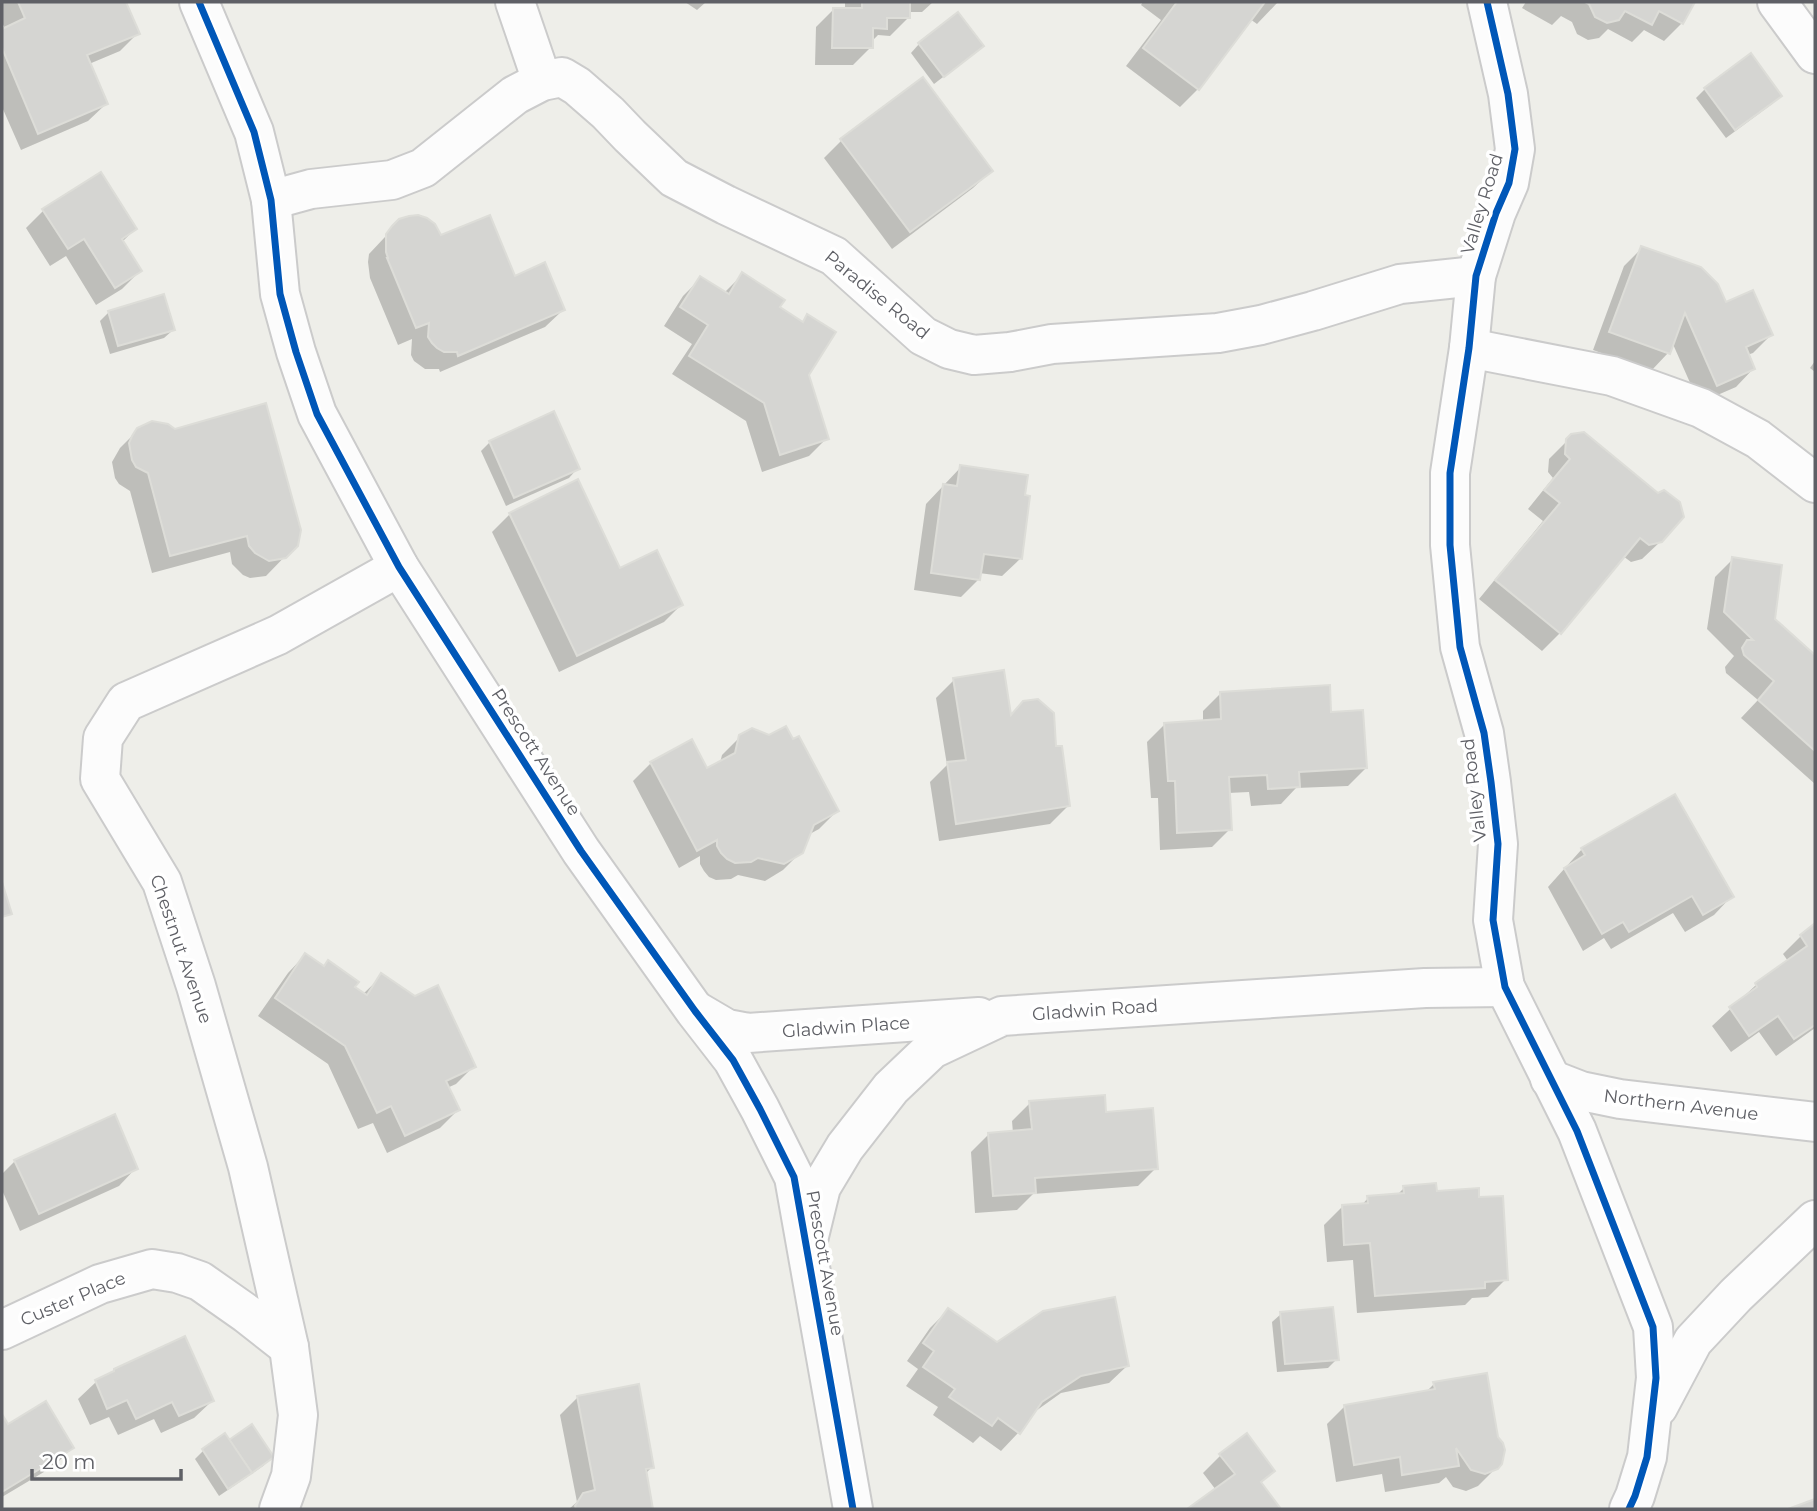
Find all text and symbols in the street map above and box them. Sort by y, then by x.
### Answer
street label: Valley Road [1456,151,1508,257]
street label: Paradise Road [820,246,934,344]
street label: Prescott Avenue [487,684,585,820]
street label: Valley Road [1457,737,1491,843]
street label: Chestnut Avenue [145,872,217,1026]
street label: Gladwin Road [1031,995,1159,1025]
street label: Gladwin Place [781,1012,911,1042]
street label: Northern Avenue [1602,1085,1760,1125]
street label: Prescott Avenue [801,1188,849,1338]
street label: Custer Place [17,1267,129,1331]
scale bar [32,1438,180,1482]
text: 20 m [42,1449,96,1474]

